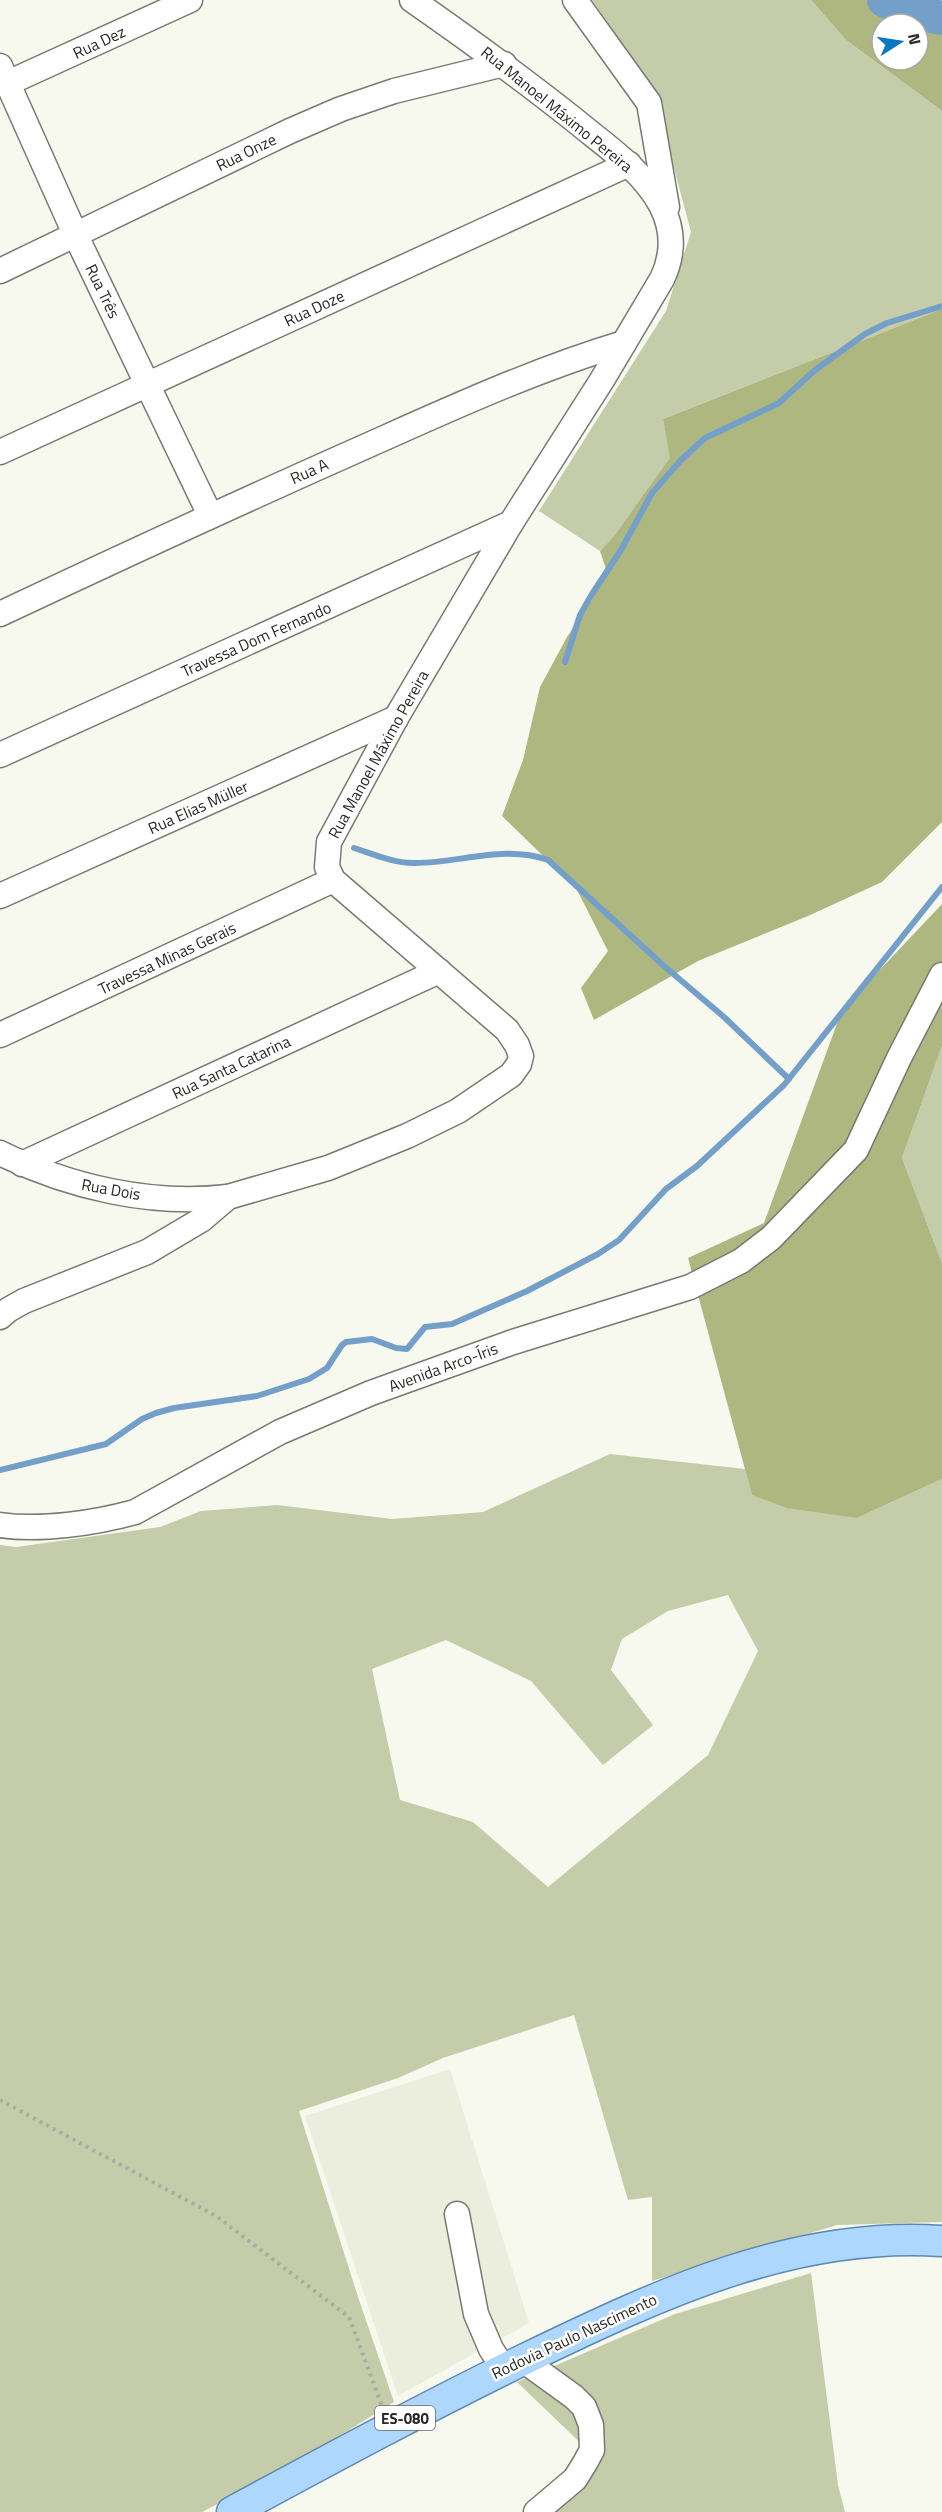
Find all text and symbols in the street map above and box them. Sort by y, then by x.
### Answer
north arrow [870,12,930,72]
street label: Rua Dez [69,19,129,65]
text: N [902,31,928,47]
street label: Rua Manoel Máximo Pereira [476,40,638,178]
street label: Rua Onze [212,127,280,177]
street label: Rua Três [80,260,126,322]
street label: Rua Doze [280,284,348,332]
street label: Rua A [286,452,332,490]
street label: Travessa Dom Fernando [177,595,335,683]
street label: Rua Manoel Máximo Pereira [322,665,434,843]
street label: Rua Elias Müller [144,774,253,840]
street label: Travessa Minas Gerais [94,916,240,1000]
street label: Rua Santa Catarina [168,1029,294,1105]
street label: Rua Dois [80,1172,142,1206]
street label: Avenida Arco-Íris [385,1336,501,1398]
street label: Rodovia Paulo Nascimento [487,2287,661,2385]
road number: ES-080 [375,2406,435,2430]

